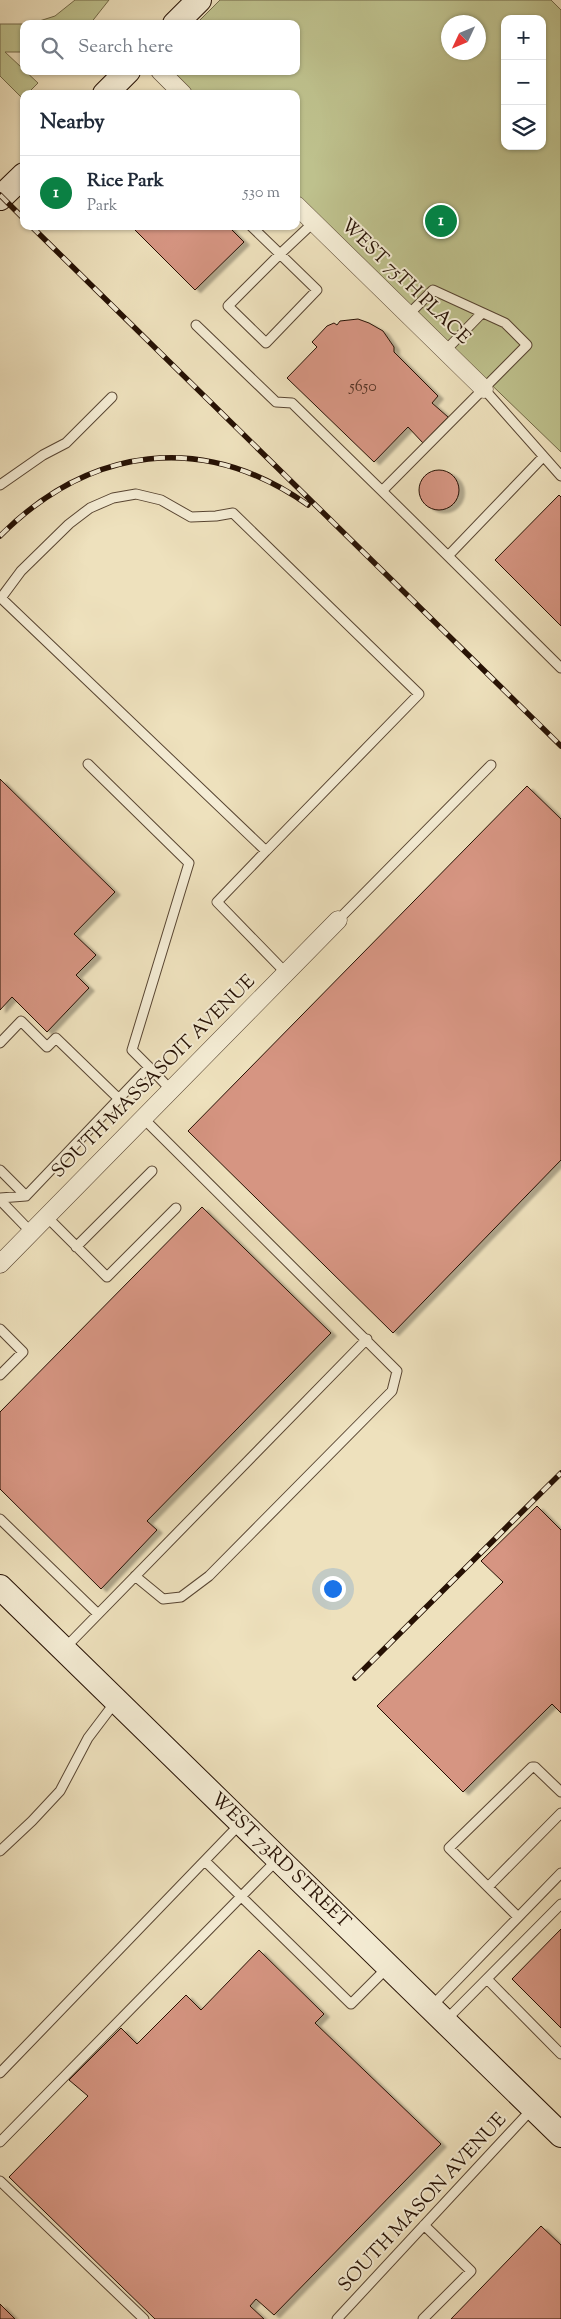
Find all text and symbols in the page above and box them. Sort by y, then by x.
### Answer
north arrow [441,15,486,60]
map controls [501,15,546,150]
button: + [501,15,546,60]
search box [20,20,300,75]
icon: search [38,34,66,62]
text: Search here [78,34,173,61]
button: − [501,60,546,105]
button: layers [501,105,546,150]
text: Nearby [40,108,105,138]
text: Rice Park [87,168,164,195]
text: 1 [53,182,59,205]
text: 530 m [243,182,280,205]
text: Park [87,195,118,218]
pin: 1 [425,202,457,240]
street label: WEST 75TH PLACE [334,213,476,352]
house number: 5650 [348,376,377,399]
street label: SOUTH MASSASOIT AVENUE [46,969,262,1185]
your location [320,1576,346,1602]
street label: WEST 73RD STREET [204,1787,356,1935]
street label: SOUTH MASON AVENUE [333,2107,514,2299]

